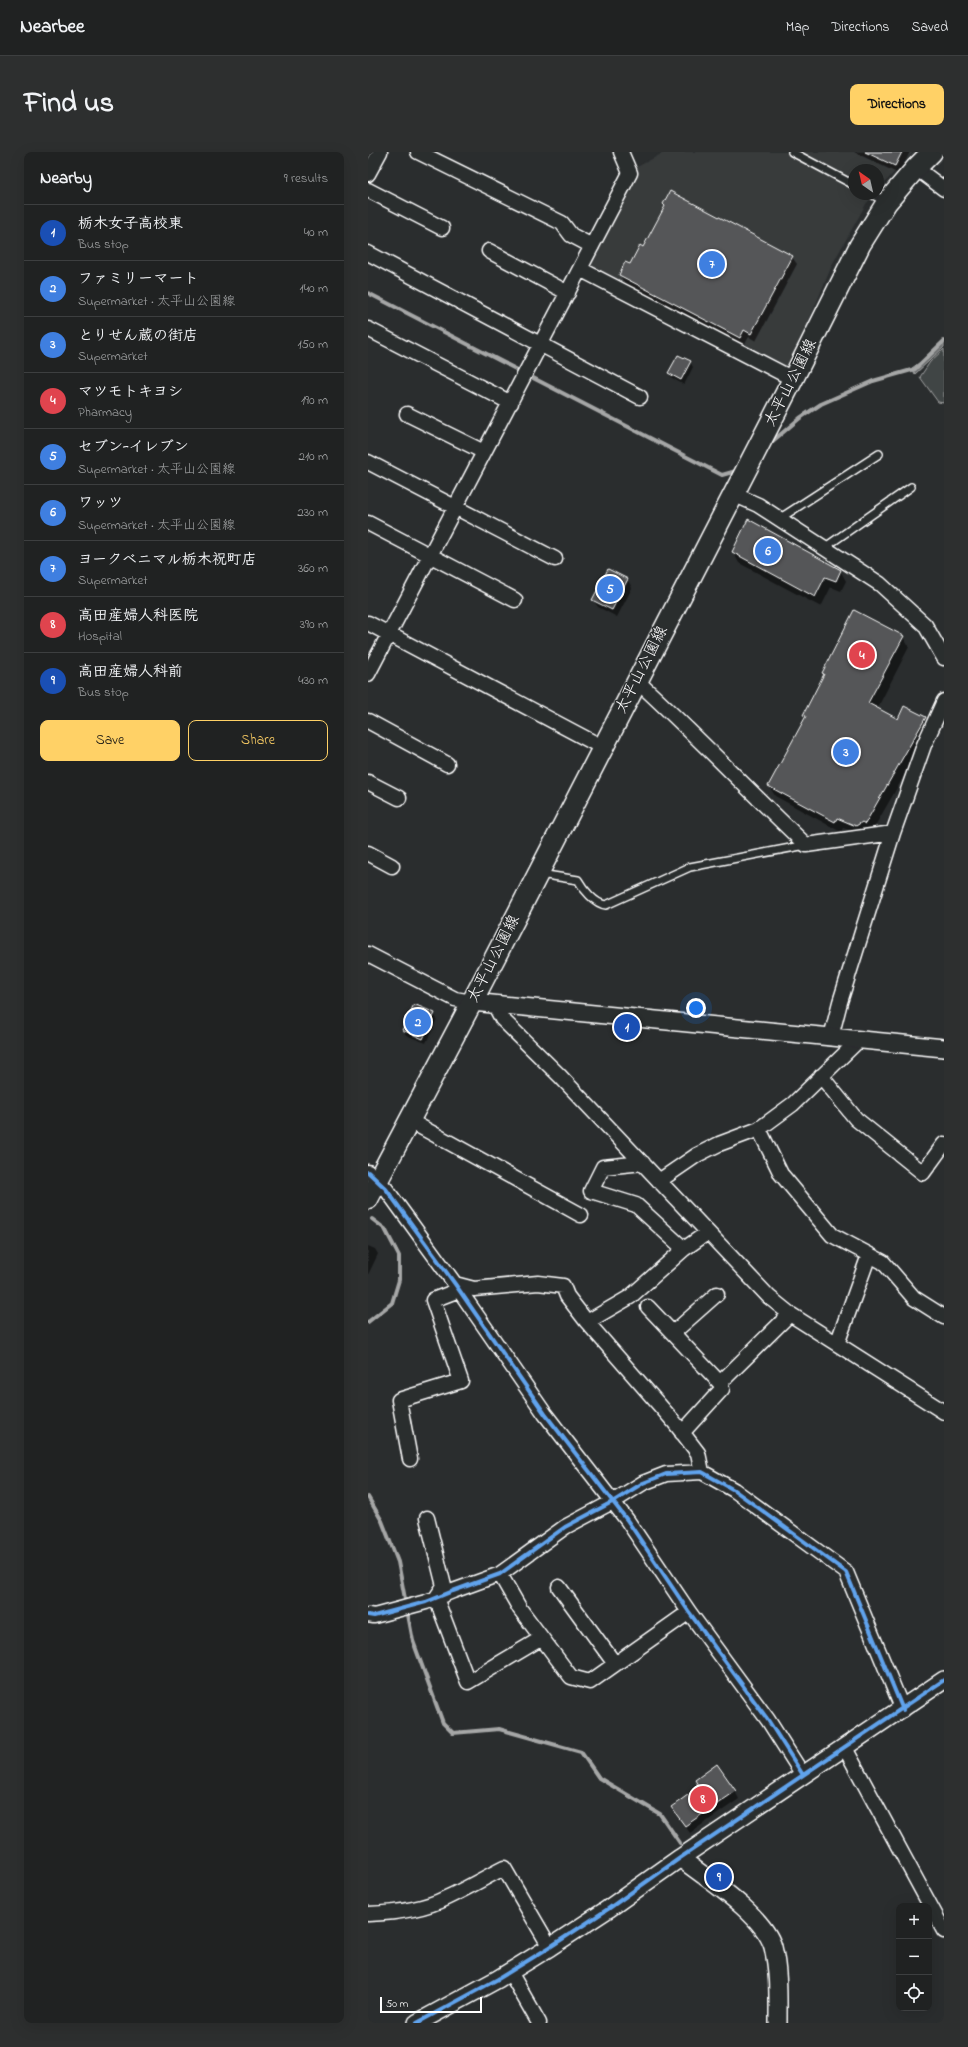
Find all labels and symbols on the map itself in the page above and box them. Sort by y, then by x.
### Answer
north arrow [848,164,884,200]
pin: 7 [699,249,725,279]
street label: 太平山公園線 [759,335,823,431]
pin: 6 [755,536,781,566]
pin: 5 [597,574,623,604]
street label: 太平山公園線 [610,622,674,718]
pin: 4 [849,640,875,670]
pin: 3 [833,737,859,767]
street label: 太平山公園線 [462,911,526,1007]
your location [686,998,706,1018]
pin: 2 [405,1007,431,1037]
pin: 1 [614,1012,640,1042]
pin: 8 [690,1784,716,1814]
pin: 9 [706,1862,732,1892]
scale bar [380,1995,482,2014]

